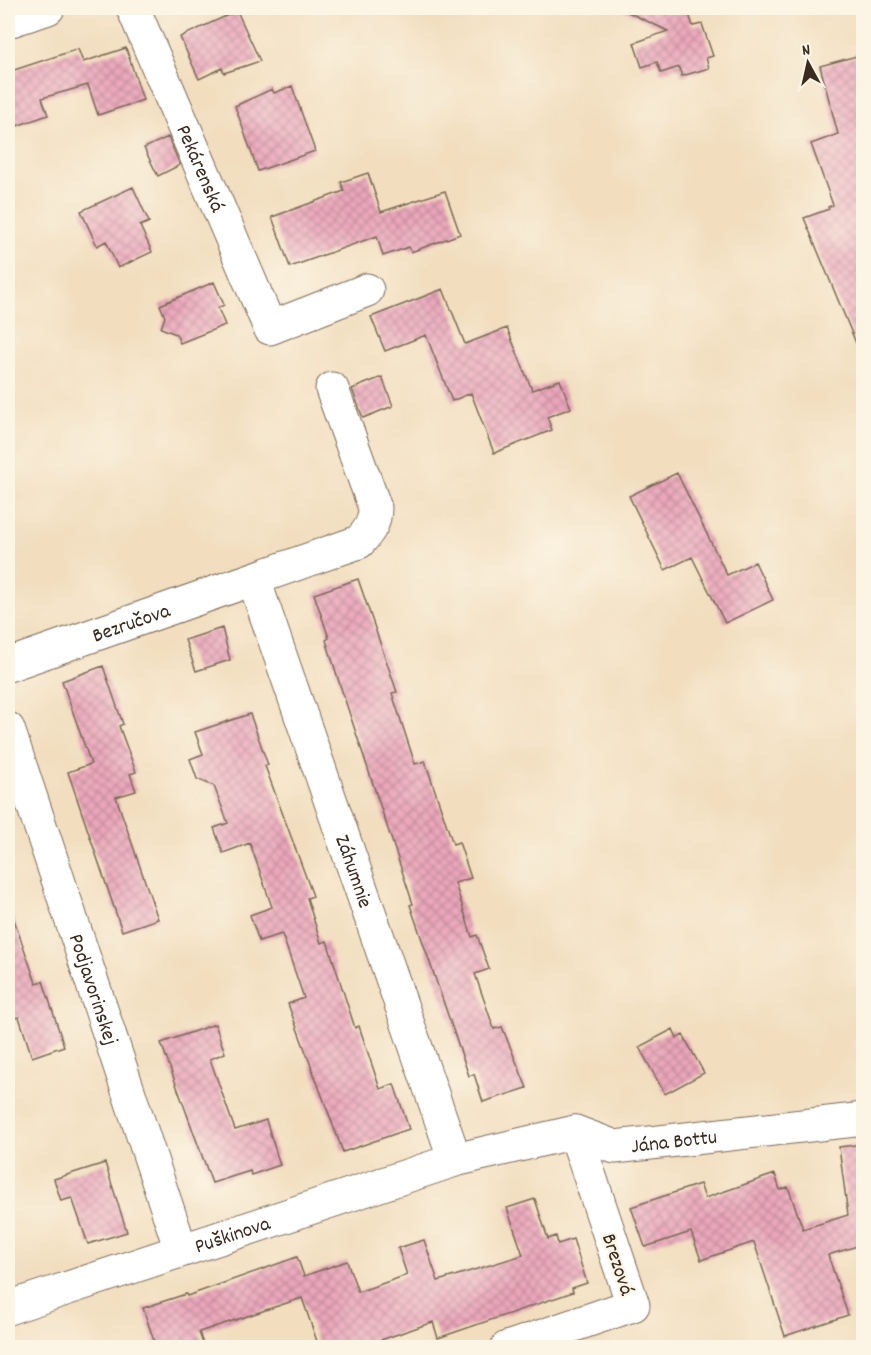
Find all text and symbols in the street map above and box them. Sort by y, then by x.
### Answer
north arrow [778,33,838,93]
text: N [801,39,812,63]
street label: Pekárenská [167,121,231,218]
street label: Bezručova [89,597,176,652]
street label: Záhumnie [325,831,379,913]
street label: Podjavorinskej [59,930,124,1050]
street label: Jána Bottu [630,1124,719,1163]
street label: Puškinova [191,1210,276,1263]
street label: Brezová [592,1230,640,1300]

